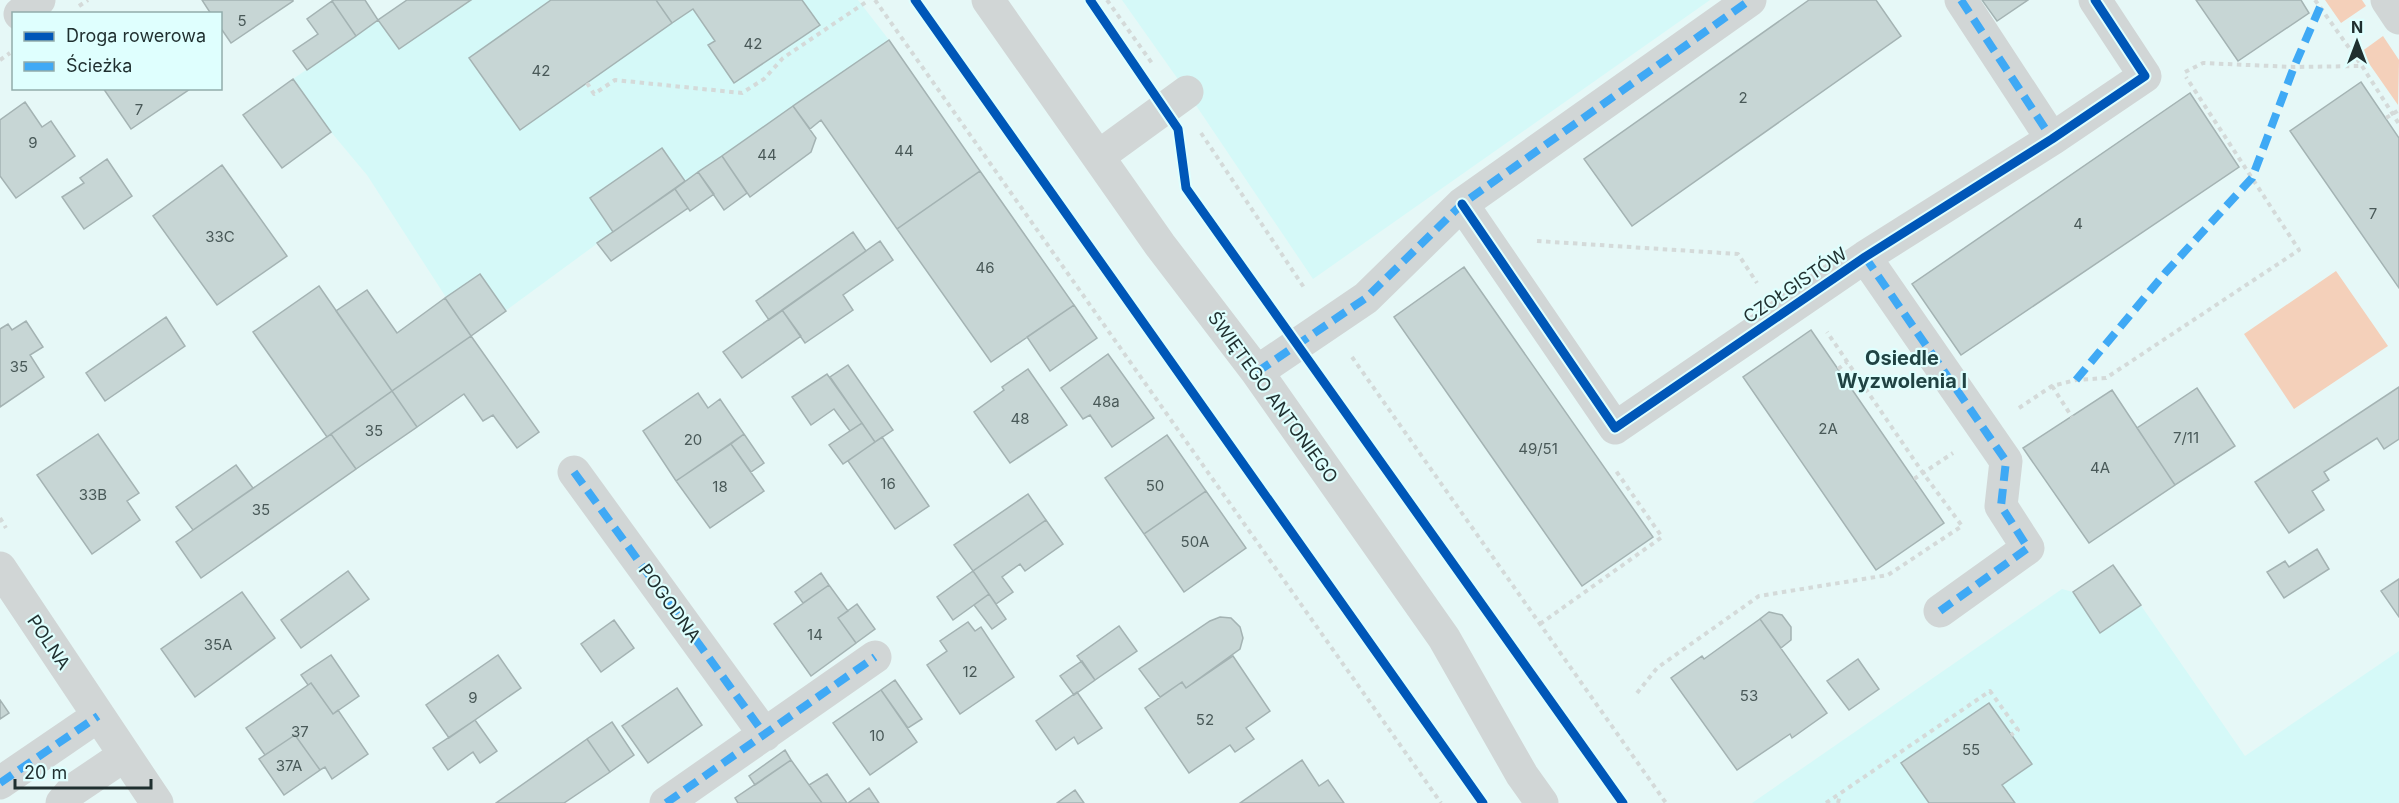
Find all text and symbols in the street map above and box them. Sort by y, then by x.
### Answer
house number: 5 [237,11,247,30]
legend [12,12,222,90]
north arrow [2327,12,2387,72]
text: N [2351,17,2363,37]
text: Droga rowerowa [66,25,206,46]
house number: 42 [744,34,762,53]
text: Ścieżka [66,54,132,76]
house number: 42 [532,61,550,80]
house number: 2 [1738,88,1748,107]
house number: 7 [135,100,143,119]
house number: 9 [28,133,38,152]
house number: 44 [894,141,914,160]
house number: 44 [757,145,777,164]
house number: 7 [2369,204,2377,223]
house number: 4 [2073,214,2083,233]
house number: 33C [205,227,235,246]
street label: CZOŁGISTÓW [1739,242,1851,327]
house number: 46 [976,258,995,277]
street label: ŚWIĘTEGO ANTONIEGO [1204,307,1343,487]
district label: Osiedle Wyzwolenia I [1837,346,1967,393]
house number: 35 [10,357,28,376]
house number: 48a [1092,392,1120,411]
house number: 48 [1011,409,1029,428]
house number: 2A [1818,419,1838,438]
house number: 35 [365,421,383,440]
house number: 7/11 [2173,428,2199,447]
house number: 20 [684,430,702,449]
house number: 49/51 [1518,439,1558,458]
house number: 4A [2090,458,2110,477]
house number: 16 [880,474,896,493]
house number: 50 [1146,476,1164,495]
house number: 18 [712,477,728,496]
house number: 33B [79,485,107,504]
house number: 35 [252,500,270,519]
house number: 50A [1181,532,1209,551]
street label: POGODNA [635,560,705,646]
street label: POLNA [23,611,75,673]
house number: 14 [807,625,823,644]
house number: 35A [204,635,232,654]
house number: 12 [962,662,978,681]
house number: 53 [1740,686,1758,705]
house number: 9 [468,688,478,707]
house number: 52 [1196,710,1214,729]
house number: 37 [291,722,309,741]
house number: 10 [869,726,885,745]
house number: 55 [1962,740,1980,759]
scale bar [15,752,152,790]
house number: 37A [276,756,302,775]
text: 20 m [24,762,67,783]

